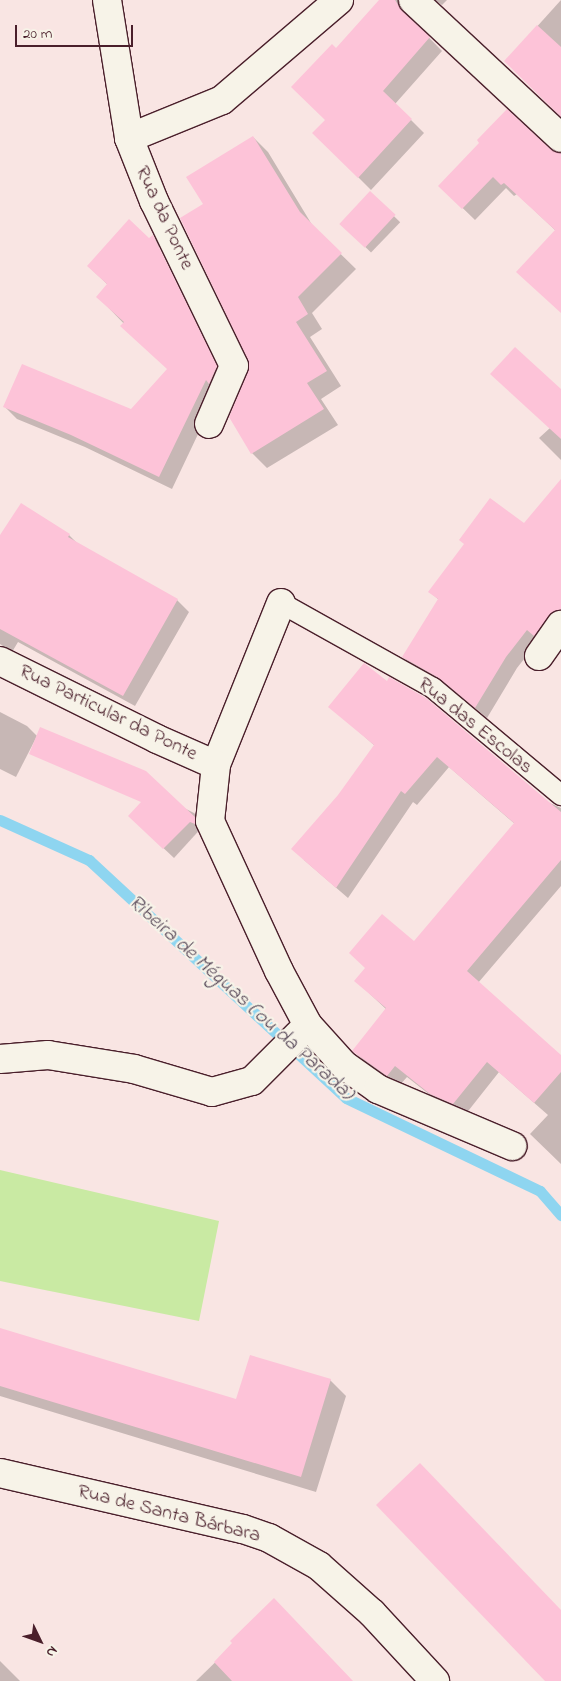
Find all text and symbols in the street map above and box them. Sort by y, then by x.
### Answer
scale bar [18,15,135,47]
text: 20 m [23,23,52,45]
street label: Rua da Ponte [130,162,198,274]
street label: Rua Particular da Ponte [15,659,201,767]
street label: Rua das Escolas [413,672,537,780]
water label: Ribeira de Méguas (ou da Parada) [123,890,359,1106]
street label: Rua de Santa Bárbara [75,1480,263,1548]
north arrow [15,1616,65,1666]
text: N [41,1641,62,1662]

